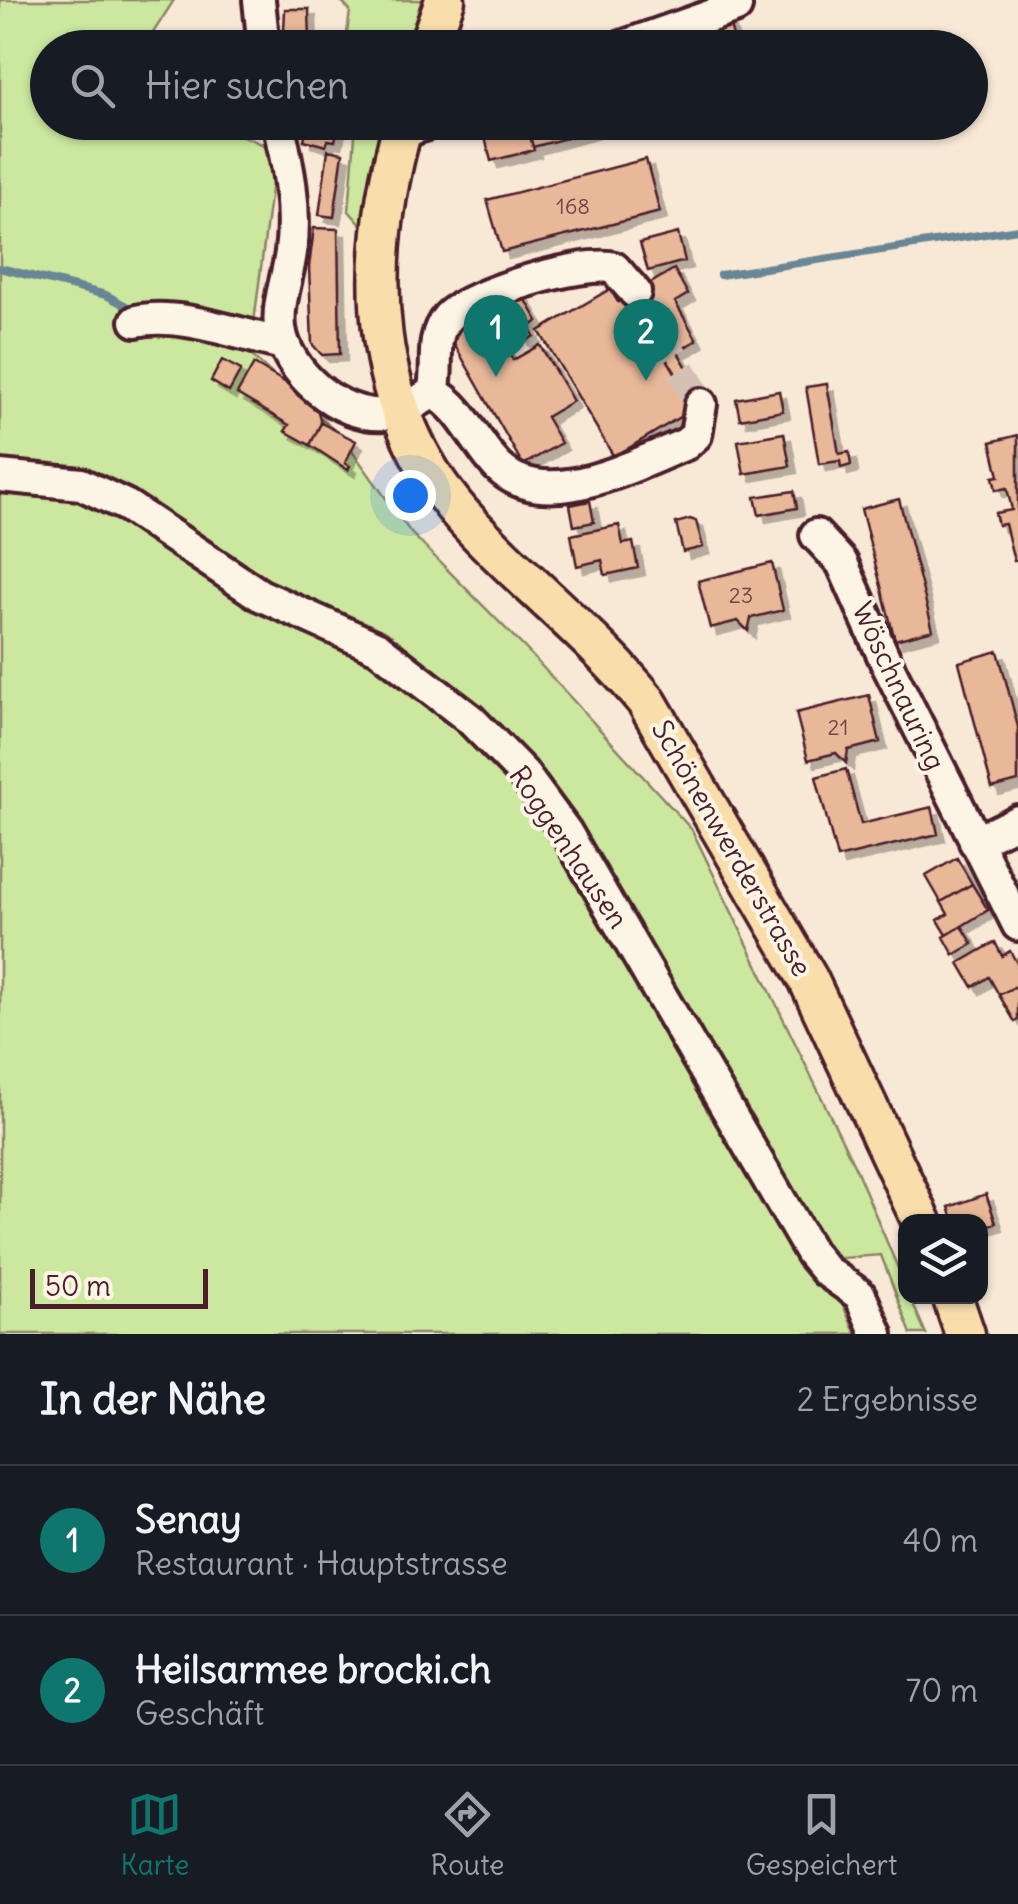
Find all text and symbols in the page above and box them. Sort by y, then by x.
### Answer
search box [30,30,988,140]
icon: search [65,58,120,113]
text: Hier suchen [145,62,349,109]
house number: 168 [556,192,590,220]
pin: 1 [464,294,528,377]
pin: 2 [614,298,678,381]
your location [385,470,436,521]
house number: 23 [729,581,753,609]
street label: Wöschnauring [844,596,954,776]
street label: Schönenwerderstrasse [644,713,820,983]
house number: 21 [828,713,848,741]
street label: Roggenhausen [501,759,637,935]
map controls [898,1214,988,1304]
button: layers [898,1214,988,1304]
scale bar [30,1264,208,1308]
text: 50 m [45,1268,111,1304]
text: In der Nähe [40,1373,266,1425]
text: 2 Ergebnisse [797,1379,978,1420]
text: Senay [135,1496,242,1543]
text: 1 [66,1520,79,1561]
text: 40 m [903,1520,978,1561]
text: Restaurant · Hauptstrasse [135,1543,508,1584]
text: Heilsarmee brocki.ch [135,1646,491,1693]
text: 2 [64,1670,81,1711]
text: 70 m [906,1670,978,1711]
text: Geschäft [135,1693,264,1734]
tab: Karte [121,1787,189,1883]
tab: Route [431,1787,504,1883]
tab: Gespeichert [746,1787,897,1883]

